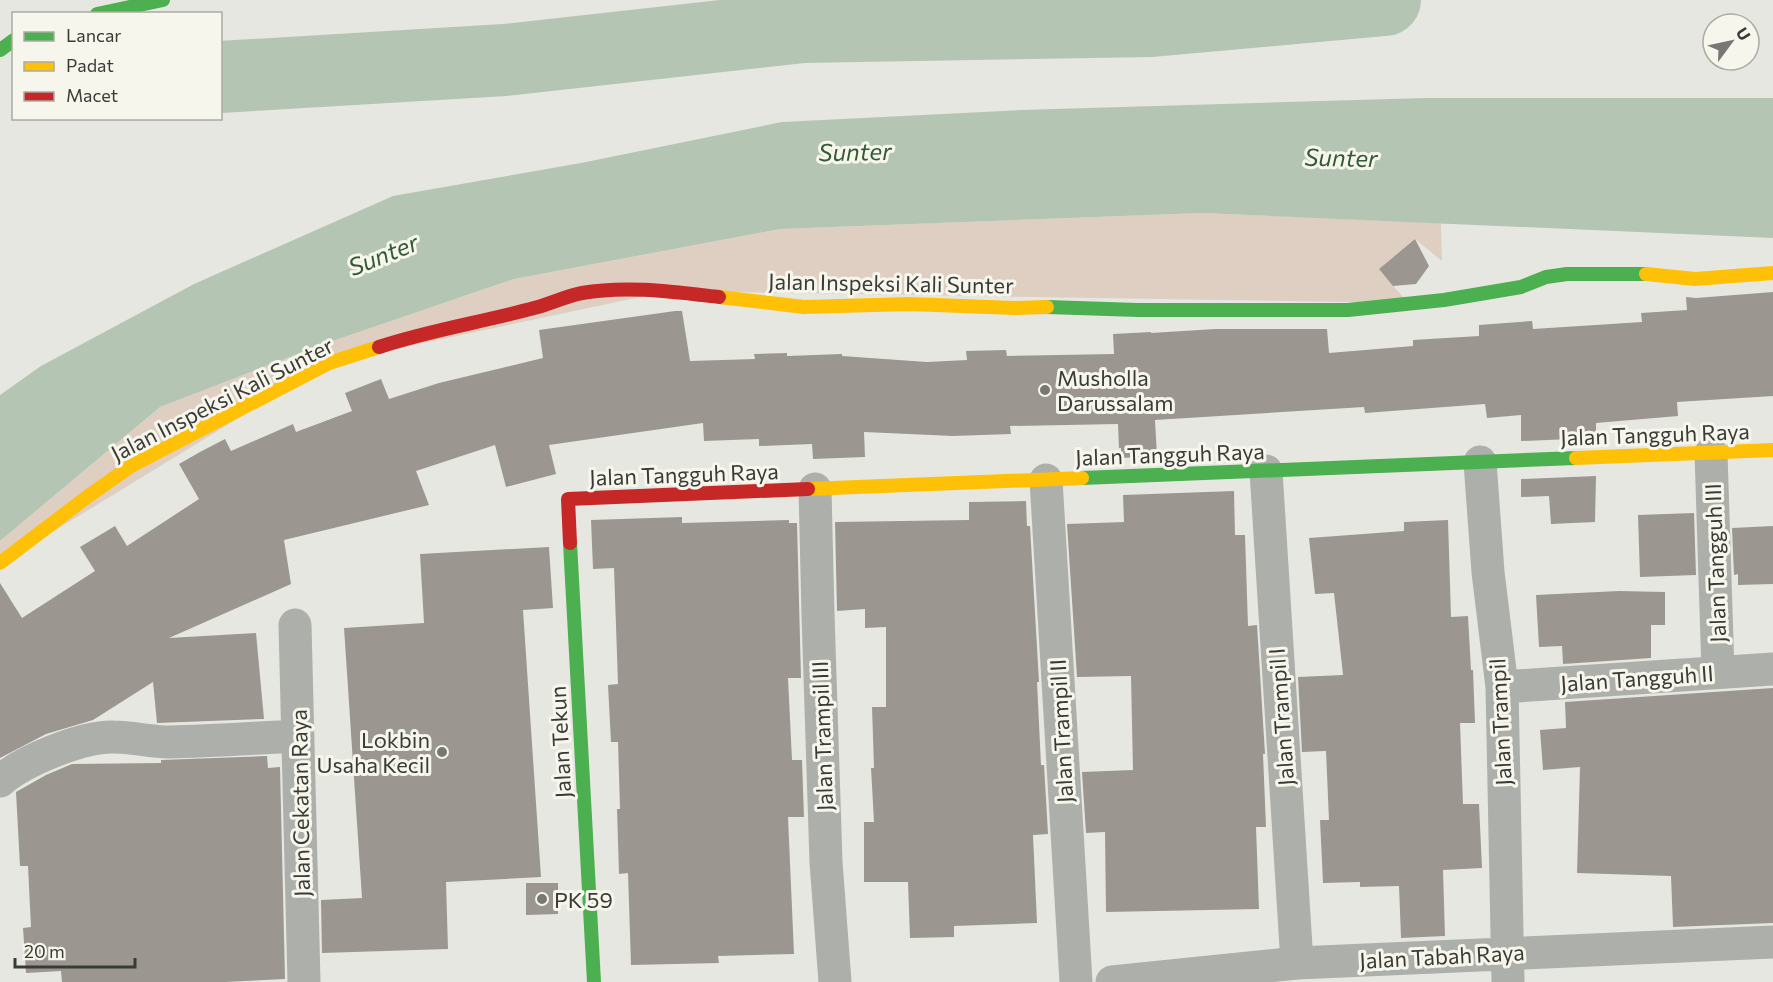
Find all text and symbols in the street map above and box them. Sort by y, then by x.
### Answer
legend [12,12,222,120]
north arrow [1701,12,1761,72]
text: U [1733,23,1755,44]
text: Lancar [66,24,122,46]
text: Padat [66,54,114,76]
text: Macet [66,84,118,106]
water label: Sunter [818,136,893,166]
water label: Sunter [1304,142,1379,172]
water label: Sunter [344,226,424,281]
street label: Jalan Inspeksi Kali Sunter [768,267,1014,299]
street label: Jalan Inspeksi Kali Sunter [106,331,338,467]
place label: Musholla Darussalam [1057,364,1174,416]
marker: Musholla Darussalam [1038,383,1052,397]
street label: Jalan Tangguh Raya [1560,417,1750,451]
street label: Jalan Tangguh Raya [1075,437,1265,471]
street label: Jalan Tangguh Raya [589,457,779,491]
street label: Jalan Tangguh III [1699,483,1731,643]
street label: Jalan Trampil I [1263,647,1299,787]
street label: Jalan Trampil II [1044,658,1078,804]
street label: Jalan Trampil [1483,658,1517,786]
street label: Jalan Tangguh II [1560,659,1714,697]
street label: Jalan Trampil III [806,660,838,812]
street label: Jalan Tekun [544,685,576,799]
street label: Jalan Cekatan Raya [285,709,315,897]
place label: Lokbin Usaha Kecil [316,726,430,778]
marker: Lokbin Usaha Kecil [435,745,449,759]
place label: PK 59 [554,886,613,913]
marker: PK 59 [535,892,549,906]
scale bar [15,931,135,969]
street label: Jalan Tabah Raya [1359,938,1525,974]
text: 20 m [24,940,65,962]

